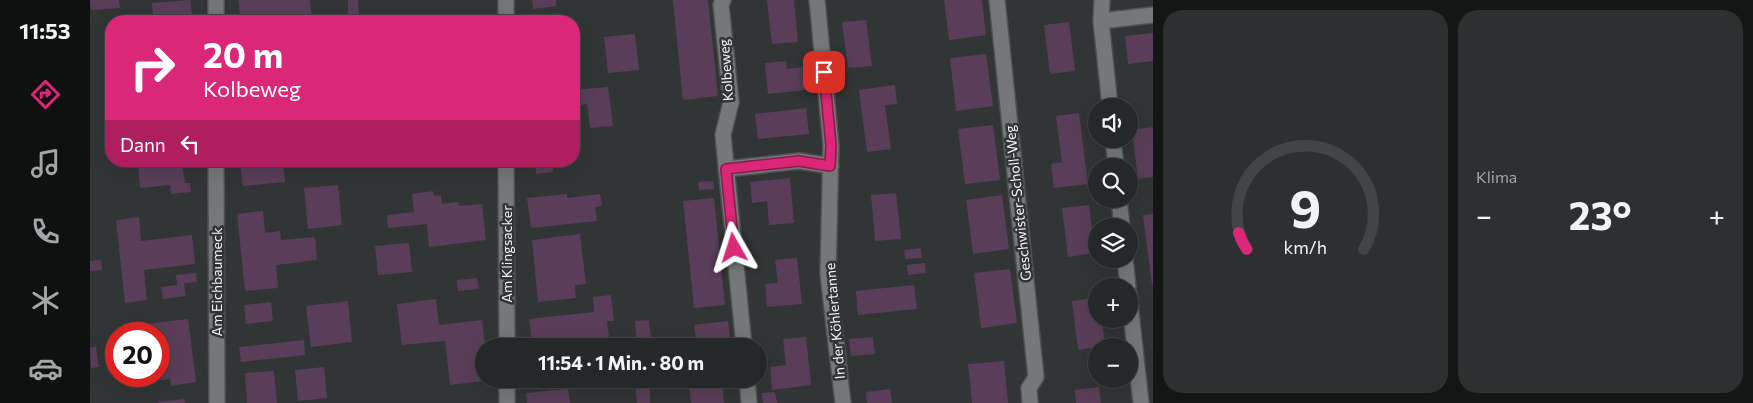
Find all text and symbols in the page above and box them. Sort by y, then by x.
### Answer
text: 11:53 [19,17,71,44]
text: 20 m [203,32,283,75]
icon: right [120,35,185,100]
street label: Kolbeweg [715,38,736,102]
pin [803,51,845,93]
icon: arrive [810,58,838,86]
text: Kolbeweg [203,75,301,102]
icon: directions [28,77,63,112]
map controls [1088,98,1138,388]
button: sound [1088,98,1138,148]
street label: Geschwister-Scholl-Weg [1001,124,1034,282]
icon: left [176,130,204,158]
text: Dann [120,133,166,156]
icon: music [28,146,63,181]
button: search [1088,158,1138,208]
text: Klima [1476,167,1517,186]
text: 9 [1289,175,1322,239]
text: 23° [1569,191,1632,238]
text: − [1476,198,1492,232]
text: + [1709,198,1725,232]
street label: Am Klingsacker [498,205,515,303]
icon: phone [28,214,63,249]
button: layers [1088,218,1138,268]
position arrow [707,221,759,273]
street label: Am Eichbaumeck [208,227,225,336]
text: km/h [1284,236,1327,258]
street label: In der Köhlertanne [821,262,848,380]
button: + [1088,278,1138,328]
icon: climate [28,283,63,318]
speed limit sign: 20 [105,322,170,387]
button: − [1088,338,1138,388]
icon: car [28,351,63,386]
text: 11:54 · 1 Min. · 80 m [538,351,704,374]

